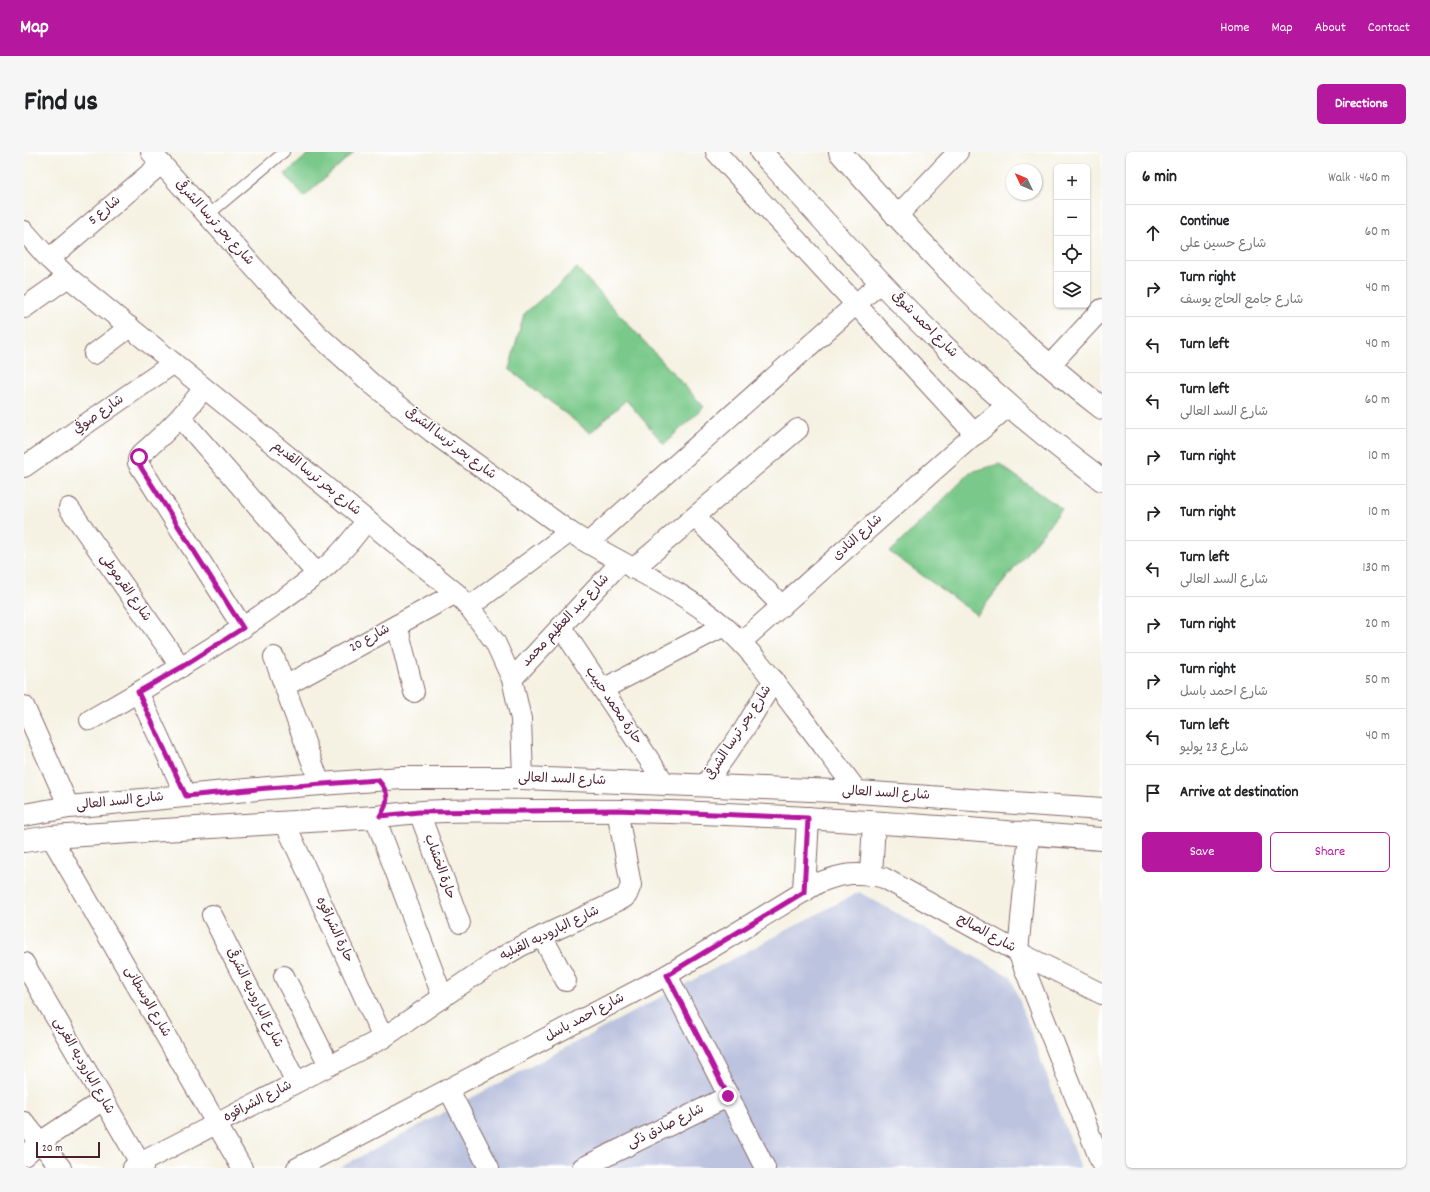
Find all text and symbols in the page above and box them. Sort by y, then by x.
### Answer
text: Map [20,15,49,42]
text: Home [1220,18,1249,38]
text: Map [1271,18,1293,38]
text: About [1315,18,1346,38]
text: Contact [1368,18,1410,38]
text: Find us [24,84,98,124]
button: Directions [1317,84,1406,124]
north arrow [1006,164,1042,200]
map controls [1054,164,1090,308]
button: + [1054,164,1090,200]
text: 6 min [1142,166,1177,190]
text: Walk · 460 m [1328,169,1390,188]
street label: شارع بحر ترسا الشرقى [170,175,259,270]
street label: شارع 5 [85,192,125,230]
button: − [1054,200,1090,236]
text: Continue [1180,211,1229,233]
icon: ahead [1142,222,1164,244]
text: 60 m [1365,223,1390,242]
text: شارع حسين على [1180,235,1266,254]
button: locate [1054,236,1090,272]
text: Turn right [1180,267,1236,289]
button: layers [1054,272,1090,308]
icon: right [1142,278,1164,300]
text: 40 m [1366,279,1390,298]
street label: شارع احمد شوقى [886,287,962,363]
text: شارع جامع الحاج يوسف [1180,291,1303,310]
icon: left [1142,334,1164,356]
text: Turn left [1180,334,1229,356]
text: 40 m [1366,335,1390,354]
text: Turn left [1180,379,1229,401]
street label: شارع صوفي [69,390,128,439]
icon: left [1142,390,1164,412]
text: 60 m [1365,391,1390,410]
street label: شارع بحر ترسا الشرقى [400,403,500,485]
text: شارع السد العالى [1180,403,1268,422]
street label: شارع بحر ترسا القديم [267,437,365,521]
icon: right [1142,446,1164,468]
text: Turn right [1180,446,1236,468]
text: 10 m [1368,447,1390,466]
route start [130,448,148,466]
icon: right [1142,502,1164,524]
text: Turn right [1180,502,1236,524]
text: 10 m [1368,503,1390,522]
street label: شارع النادى [829,510,887,566]
text: Turn left [1180,547,1229,569]
street label: شارع القرموطى [95,550,155,626]
icon: left [1142,558,1164,580]
text: 130 m [1362,559,1390,578]
street label: شارع عبد العظيم محمد [518,570,614,672]
text: شارع السد العالى [1180,571,1268,590]
icon: right [1142,614,1164,636]
text: Turn right [1180,614,1236,636]
text: 20 m [1365,615,1390,634]
street label: شارع 20 [346,620,394,658]
text: Turn right [1180,659,1236,681]
street label: حارة محمد حبيب [580,663,646,749]
icon: right [1142,670,1164,692]
text: 50 m [1365,671,1390,690]
street label: شارع بحر ترسا الشرقى [700,681,777,784]
text: شارع احمد باسل [1180,683,1268,702]
text: Turn left [1180,715,1229,737]
icon: left [1142,726,1164,748]
text: 40 m [1366,727,1390,746]
text: شارع 23 يوليو [1180,739,1249,758]
street label: شارع السد العالى [518,769,606,791]
street label: شارع السد العالى [842,782,930,806]
icon: arrive [1142,782,1164,804]
text: Arrive at destination [1180,782,1298,804]
street label: شارع السد العالى [75,788,165,816]
street label: حارة الخشاب [418,832,460,902]
button: Save [1142,832,1262,872]
button: Share [1270,832,1390,872]
street label: حارة الشراقوه [310,894,358,966]
street label: شارع الباروديه القبليه [497,902,603,966]
street label: شارع الصالح [953,910,1019,958]
street label: شارع الباروديه الشرقى [221,944,288,1051]
street label: شارع الوسطانى [119,963,175,1041]
street label: شارع احمد باسل [542,989,628,1047]
street label: شارع الباروديه الغربى [48,1014,118,1118]
street label: شارع الشراقوه [220,1077,296,1127]
route end [719,1087,737,1105]
street label: شارع صادق ذكى [624,1100,708,1154]
scale bar [36,1140,100,1159]
text: 20 m [42,1141,63,1157]

